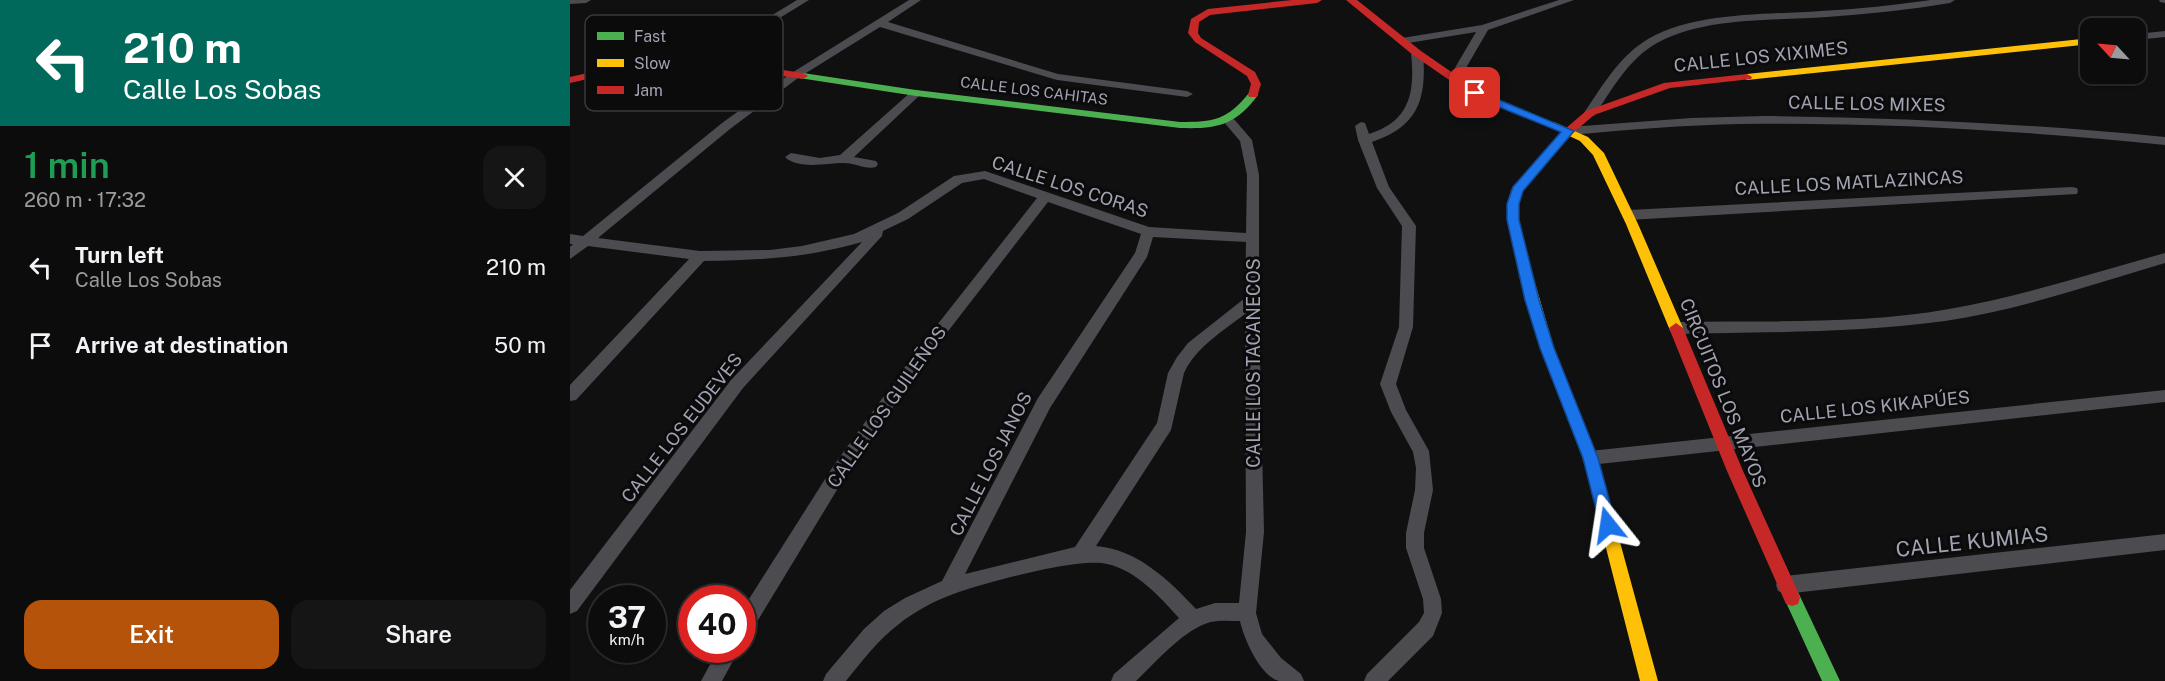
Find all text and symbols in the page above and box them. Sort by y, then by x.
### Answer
legend [585,15,783,111]
north arrow [2080,18,2146,84]
map controls [2080,18,2146,84]
text: 210 m [123,23,242,72]
icon: left [24,24,102,102]
text: Fast [634,27,666,46]
street label: CALLE LOS XIXIMES [1673,37,1849,76]
text: Slow [634,54,671,73]
pin [1449,67,1500,118]
text: Calle Los Sobas [123,73,321,105]
street label: CALLE LOS CAHITAS [959,73,1109,108]
icon: arrive [1458,76,1491,109]
text: Jam [634,81,663,100]
street label: CALLE LOS MIXES [1788,92,1946,115]
text: 1 min [24,144,110,186]
button: close [483,146,546,209]
street label: CALLE LOS CORAS [989,151,1151,222]
street label: CALLE LOS MATLAZINCAS [1734,166,1964,199]
text: 260 m · 17:32 [24,188,146,212]
text: Turn left [75,242,164,268]
icon: left [24,251,57,284]
text: 210 m [486,254,546,280]
street label: CALLE LOS TACANECOS [1243,258,1264,468]
text: Calle Los Sobas [75,268,222,292]
street label: CIRCUITOS LOS MAYOS [1676,295,1771,491]
street label: CALLE LOS GUILEÑOS [822,321,950,491]
icon: arrive [24,329,57,362]
text: Arrive at destination [75,332,288,358]
text: 50 m [494,332,546,358]
street label: CALLE LOS EUDEVES [617,349,746,507]
street label: CALLE LOS KIKAPÚES [1779,385,1971,427]
street label: CALLE LOS JANOS [945,388,1036,539]
position arrow [1576,493,1640,557]
street label: CALLE KUMIAS [1894,521,2049,562]
speed limit sign: 40 [678,585,756,663]
text: 37 [608,599,646,635]
button: Exit [24,600,279,669]
button: Share [291,600,546,669]
text: km/h [609,631,645,648]

